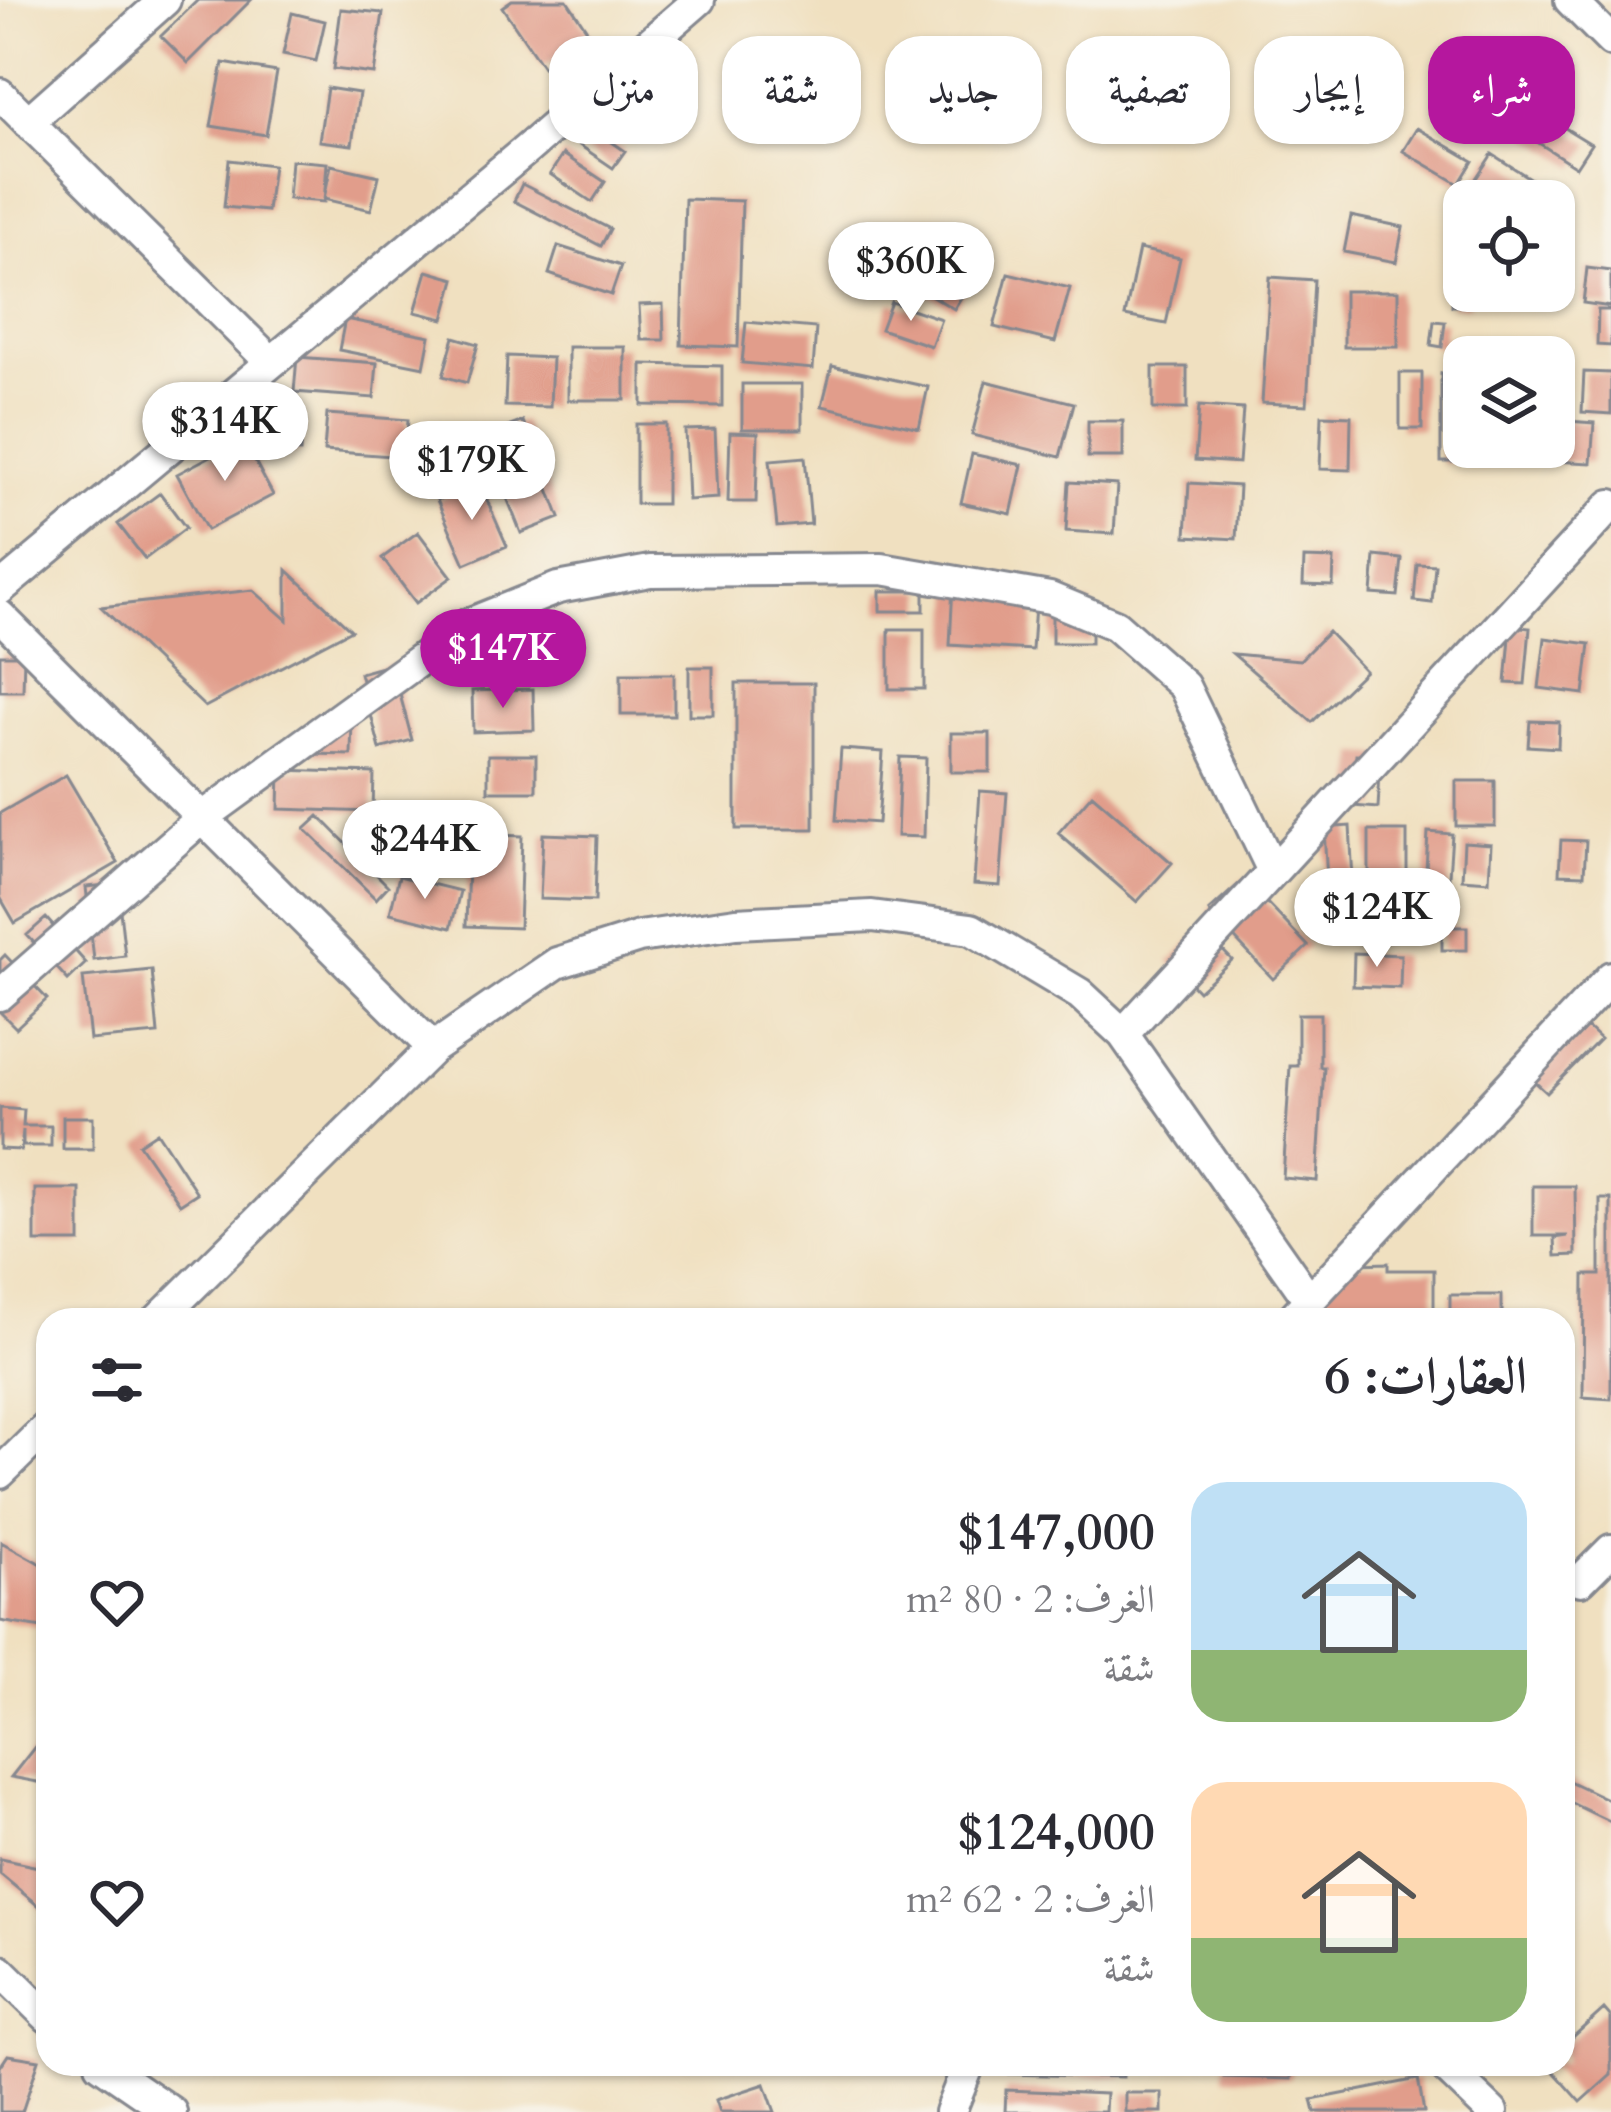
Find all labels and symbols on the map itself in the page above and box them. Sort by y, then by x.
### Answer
pin: $360K [827,222,995,324]
pin: $314K [141,382,309,484]
pin: $179K [388,421,556,523]
pin: $147K [419,609,587,711]
pin: $244K [341,800,509,902]
pin: $124K [1293,868,1461,970]

